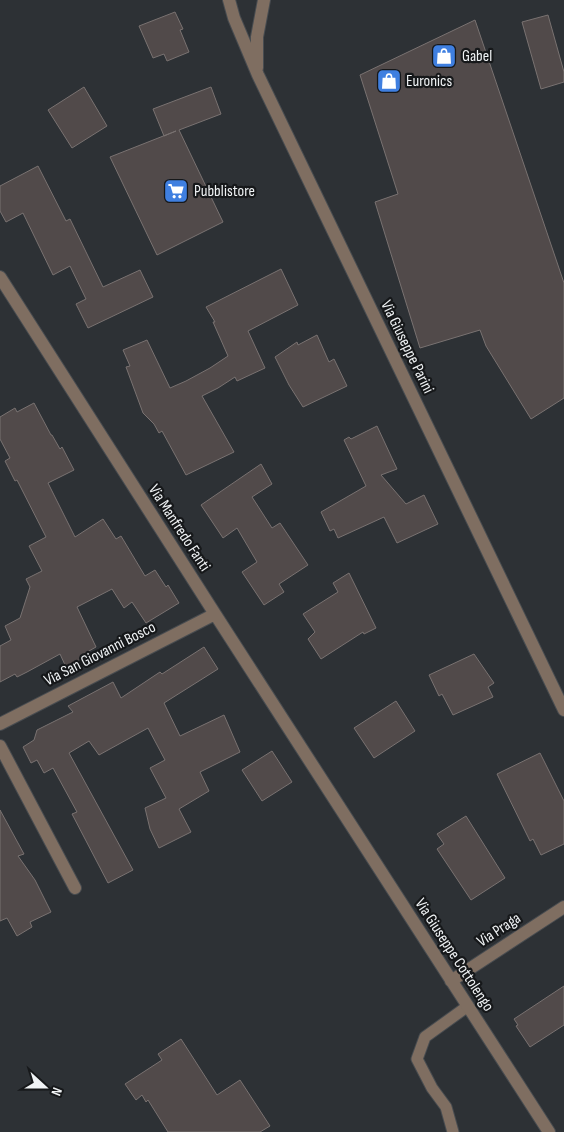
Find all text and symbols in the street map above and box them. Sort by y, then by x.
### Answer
shop icon: Gabel [431,43,457,69]
place label: Gabel [462,47,492,66]
shop icon: Euronics [376,68,402,94]
place label: Euronics [406,72,452,91]
supermarket icon: Pubblistore [163,178,189,204]
place label: Pubblistore [194,182,255,201]
street label: Via Giuseppe Parini [376,297,438,397]
street label: Via Manfredo Fanti [144,481,214,575]
street label: Via San Giovanni Bosco [41,618,159,690]
street label: Via Giuseppe Cottolengo [410,895,498,1015]
street label: Via Praga [474,909,524,951]
north arrow [20,1062,70,1112]
text: N [47,1085,66,1098]

